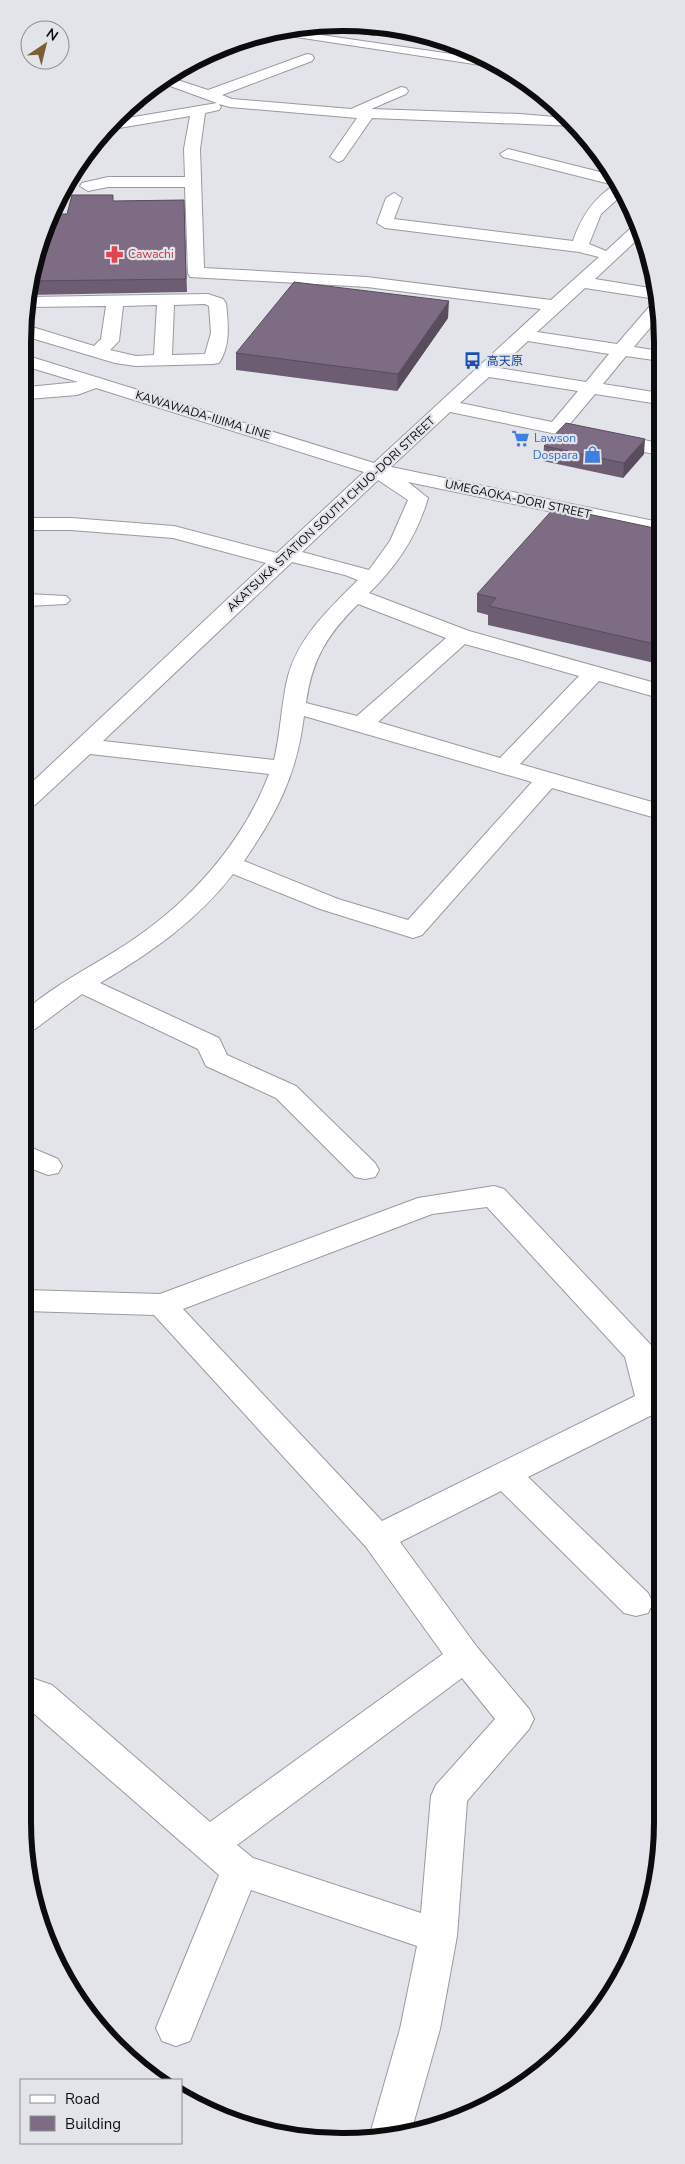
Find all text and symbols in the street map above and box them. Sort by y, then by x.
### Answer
north arrow [20,20,70,70]
text: N [42,24,62,46]
pharmacy icon: Cawachi [104,244,124,264]
place label: Cawachi [128,246,174,262]
bus stop icon: 高天原 [463,351,483,371]
place label: 高天原 [487,353,523,369]
street label: KAWAWADA-IIJIMA LINE [134,387,272,443]
street label: AKATSUKA STATION SOUTH CHUO-DORI STREET [223,412,439,615]
supermarket icon: Lawson [510,428,530,448]
place label: Lawson [534,430,576,446]
shop icon: Dospara [582,445,602,465]
place label: Dospara [533,447,578,463]
street label: UMEGAOKA-DORI STREET [443,476,593,522]
legend [20,2079,182,2144]
text: Road [65,2089,100,2109]
text: Building [65,2114,121,2134]

